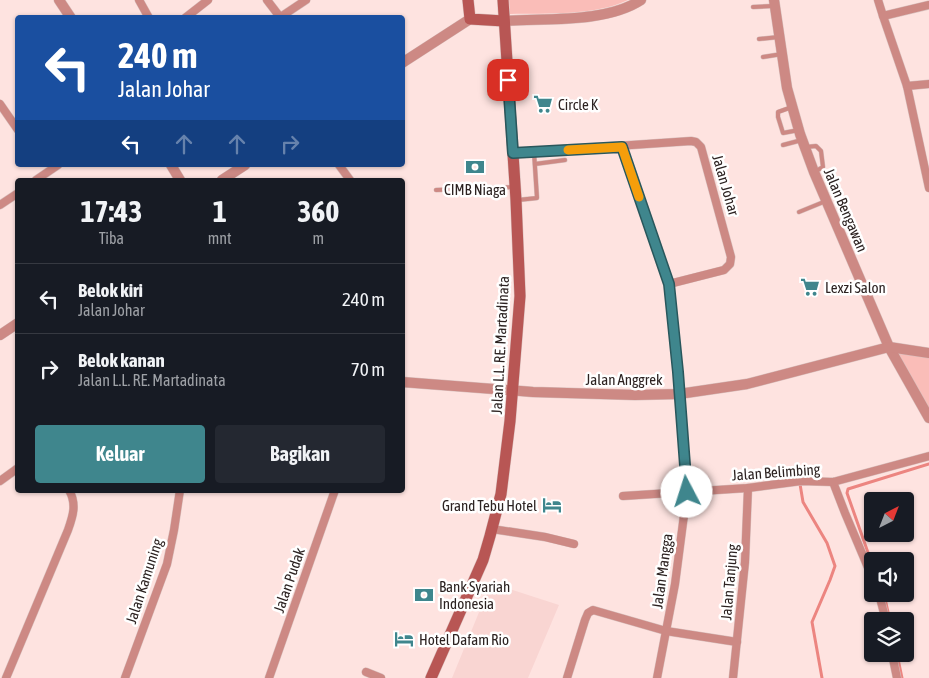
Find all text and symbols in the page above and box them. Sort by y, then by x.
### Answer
icon: left [35,35,100,100]
text: 240 m [118,35,197,75]
pin [487,59,529,101]
icon: arrive [494,66,522,94]
text: Jalan Johar [118,76,210,102]
supermarket icon: Circle K [532,93,554,115]
place label: Circle K [558,96,599,113]
icon: left [117,130,145,158]
icon: ahead [170,130,198,158]
icon: ahead [223,130,251,158]
icon: right [276,130,304,158]
street label: Jalan Johar [709,153,743,218]
bank icon: CIMB Niaga [464,156,486,178]
street label: Jalan Bengawan [821,166,871,254]
place label: CIMB Niaga [444,181,506,198]
text: 17:43 [81,194,142,228]
text: 1 [213,194,227,228]
text: 360 [297,194,339,228]
text: Tiba [99,229,124,247]
text: mnt [208,229,232,247]
text: m [313,229,324,247]
street label: Jalan L.L. RE. Martadinata [488,275,512,415]
supermarket icon: Lexzi Salon [799,276,821,298]
text: Belok kiri [78,279,143,301]
place label: Lexzi Salon [825,279,886,296]
icon: left [35,285,63,313]
text: 240 m [342,288,385,310]
text: Jalan Johar [78,301,145,319]
text: Belok kanan [78,349,165,371]
icon: right [35,355,63,383]
text: 70 m [351,358,385,380]
text: Jalan L.L. RE. Martadinata [78,371,226,389]
street label: Jalan Anggrek [585,371,663,388]
button: Keluar [35,425,205,483]
button: Bagikan [215,425,385,483]
street label: Jalan Belimbing [731,460,821,484]
position arrow [660,465,712,517]
north arrow [864,492,914,542]
map controls [864,492,914,662]
hotel icon: Grand Tebu Hotel [541,494,563,516]
place label: Grand Tebu Hotel [442,497,537,514]
street label: Jalan Mangga [648,532,676,610]
street label: Jalan Kamuning [122,536,166,626]
street label: Jalan Tanjung [717,543,741,621]
street label: Jalan Pudak [270,545,308,615]
button: sound [864,552,914,602]
place label: Bank Syariah Indonesia [439,578,510,612]
bank icon: Bank Syariah Indonesia [413,584,435,606]
button: layers [864,612,914,662]
hotel icon: Hotel Dafam Rio [393,628,415,650]
place label: Hotel Dafam Rio [419,631,509,648]

